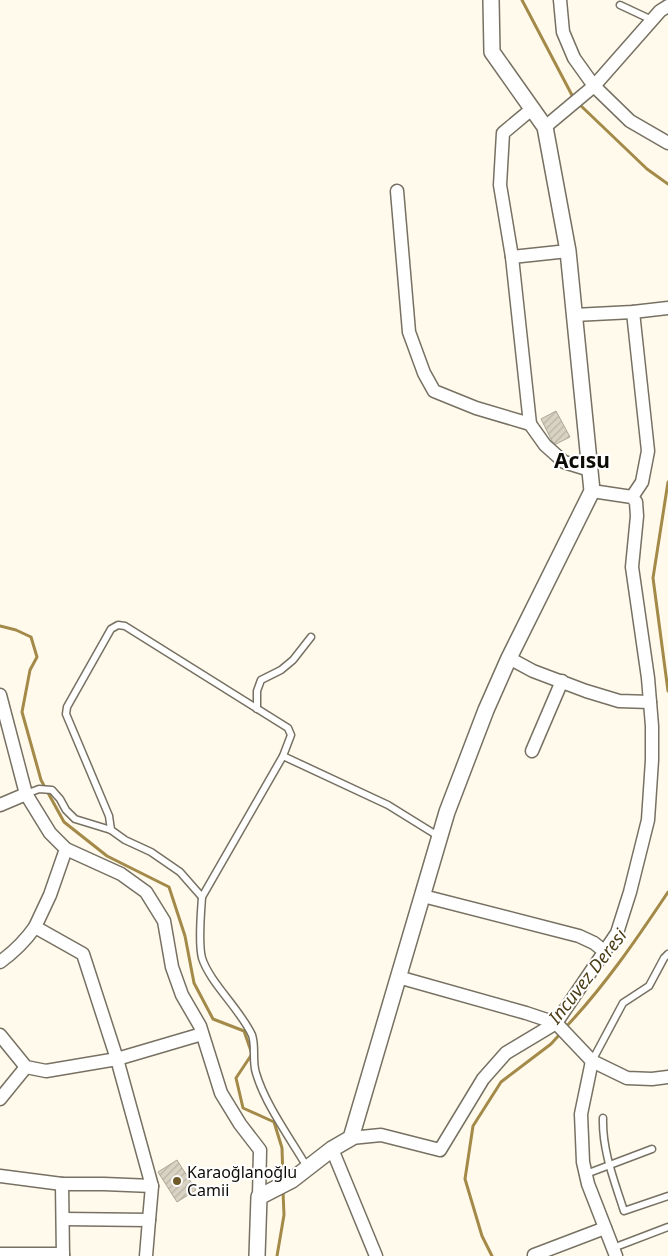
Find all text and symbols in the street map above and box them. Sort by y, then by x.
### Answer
district label: Acısu [554,446,610,474]
water label: Incuvez Deresi [542,923,632,1029]
place label: Karaoğlanoğlu Camii [187,1161,297,1201]
marker: Karaoğlanoğlu Camii [171,1175,183,1187]

